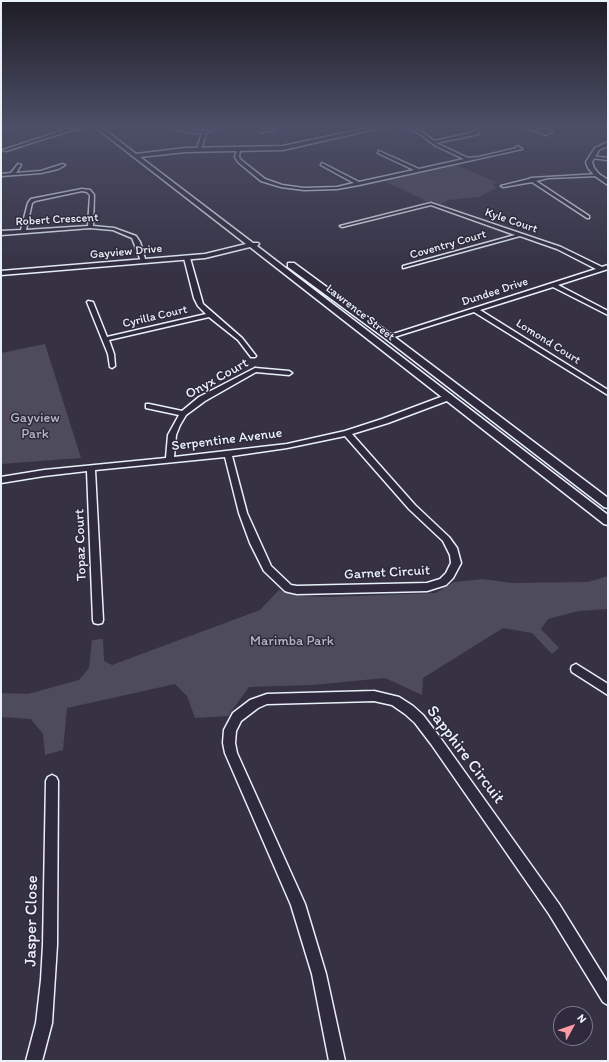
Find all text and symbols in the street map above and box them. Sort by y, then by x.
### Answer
street label: Kyle Court [483,205,539,237]
street label: Robert Crescent [15,211,99,229]
street label: Coventry Court [408,227,488,263]
street label: Gayview Drive [89,242,163,262]
street label: Dundee Drive [460,274,530,310]
street label: Lawrence Street [323,282,397,344]
street label: Cyrilla Court [121,303,189,331]
street label: Lomond Court [513,316,583,368]
street label: Onyx Court [183,355,251,403]
park label: Gayview Park [10,410,60,442]
street label: Serpentine Avenue [171,425,283,455]
street label: Topaz Court [71,509,91,581]
street label: Garnet Circuit [344,562,430,584]
park label: Marimba Park [250,633,334,649]
street label: Sapphire Circuit [421,702,509,808]
street label: Jasper Close [21,875,43,967]
north arrow [553,1006,593,1046]
text: N [574,1012,589,1026]

